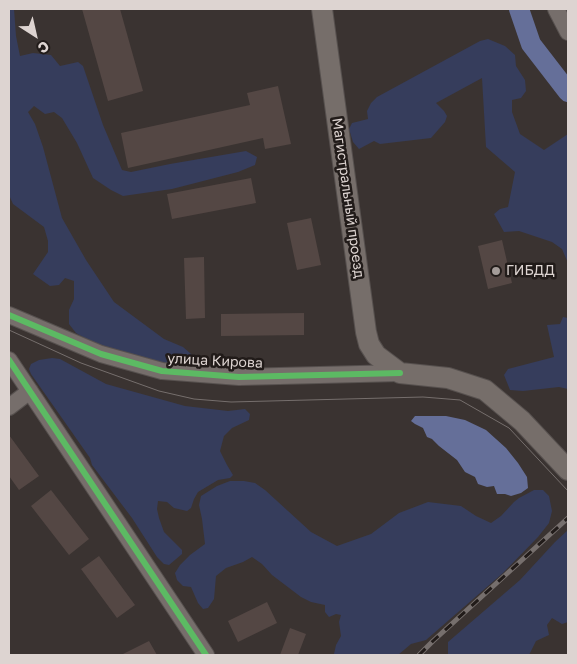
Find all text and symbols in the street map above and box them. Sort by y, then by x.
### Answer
north arrow [10,10,60,60]
text: С [35,38,53,58]
street label: Магистральный проезд [328,117,368,279]
place label: ГИБДД [506,263,555,279]
marker: ГИБДД [490,265,502,277]
street label: улица Кирова [167,350,263,372]

